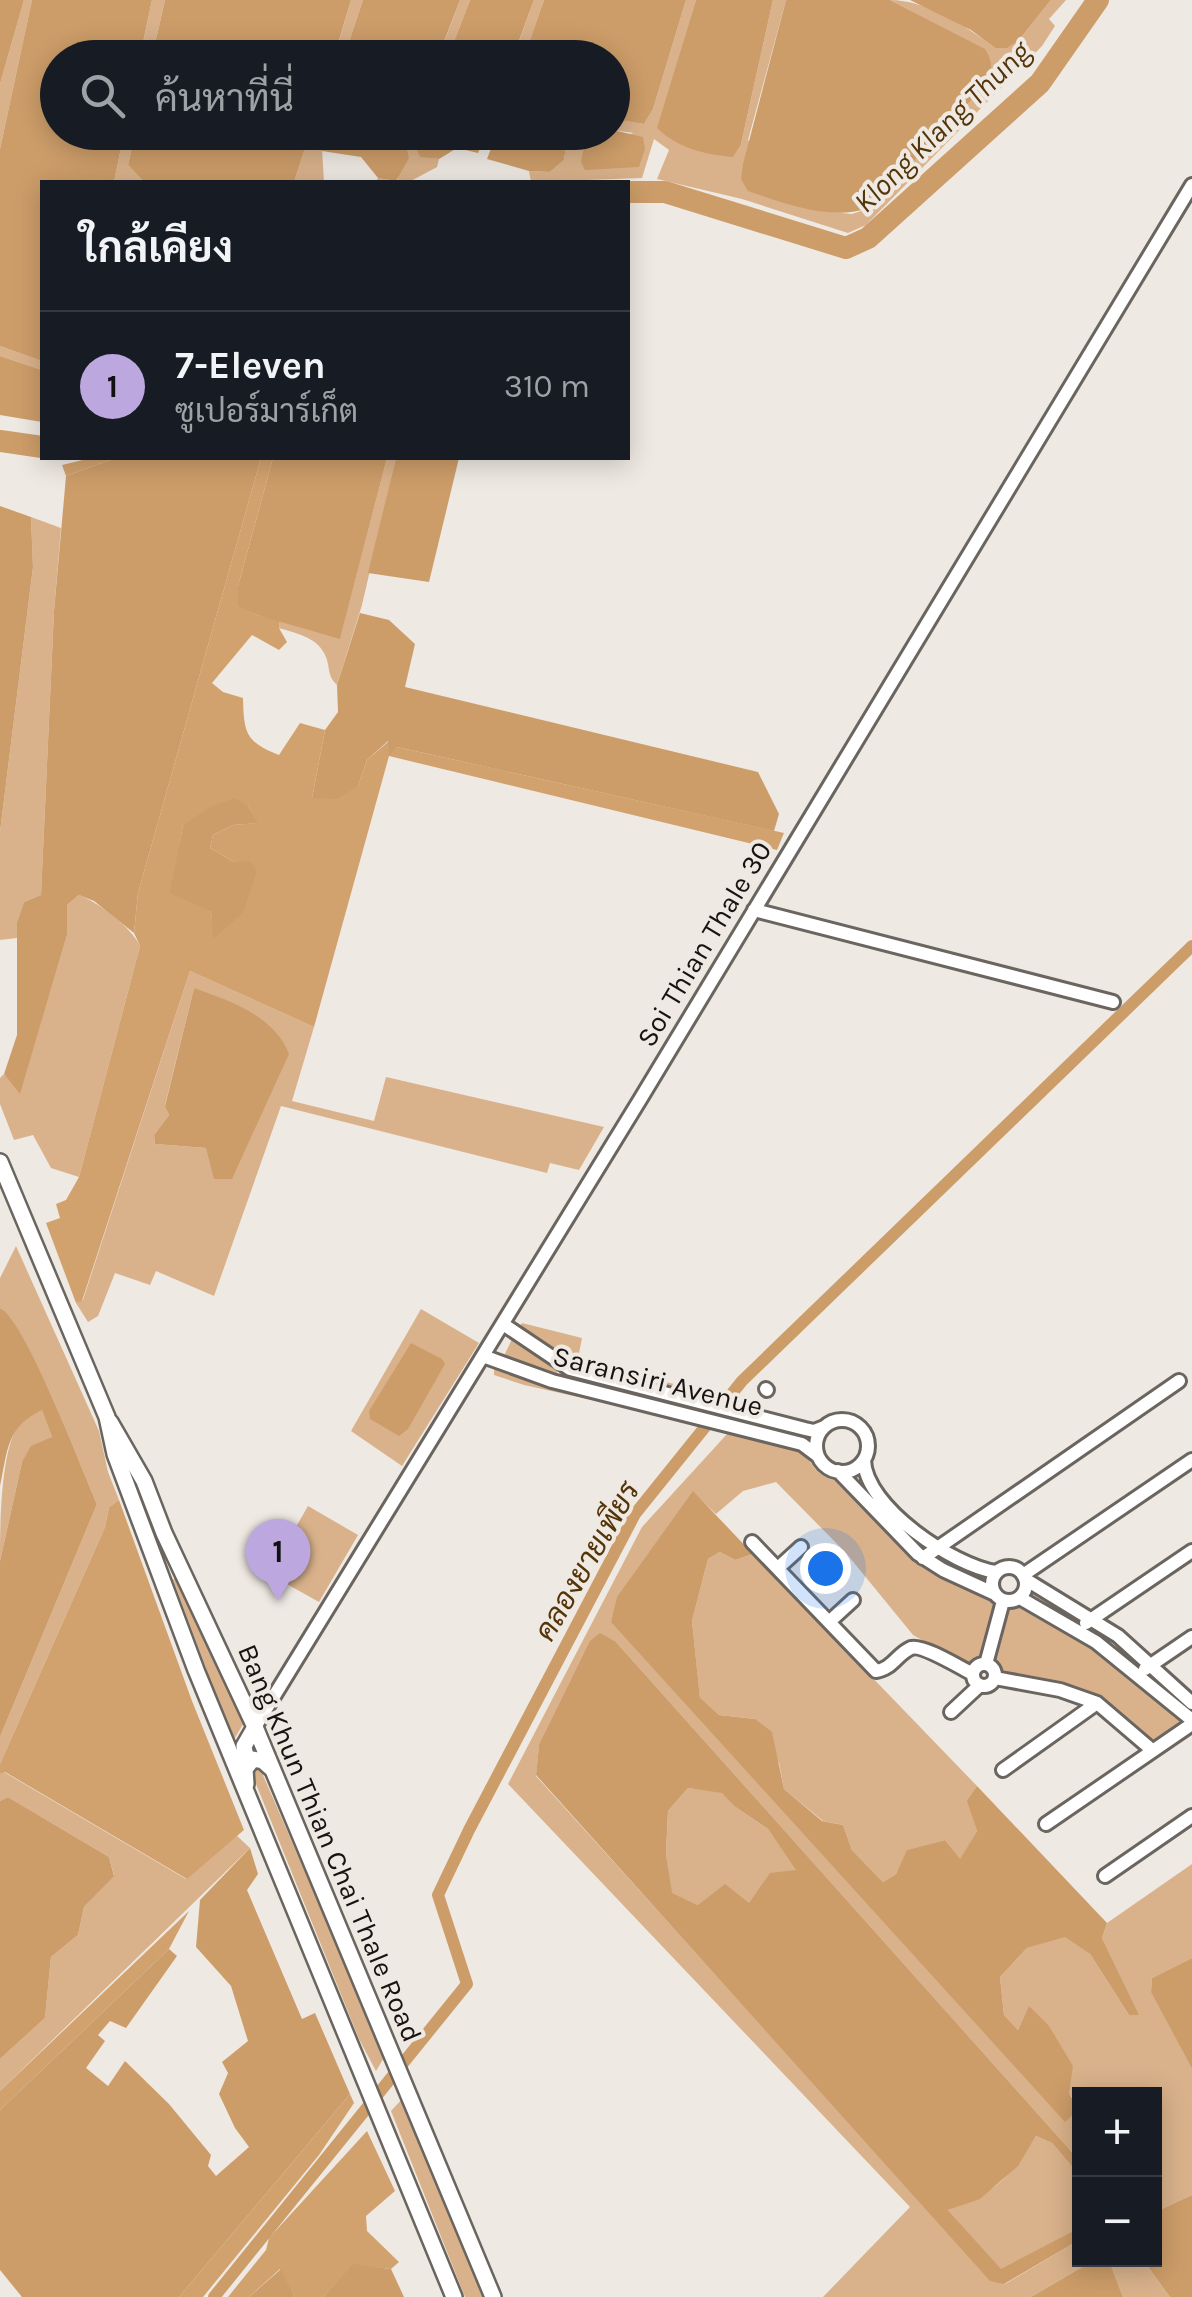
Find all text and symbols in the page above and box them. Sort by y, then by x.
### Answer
water label: Klong Klang Thung [846,32,1039,220]
search box [40,40,630,150]
icon: search [75,68,130,123]
text: ค้นหาที่นี่ [155,76,294,121]
text: ใกล้เคียง [80,223,233,273]
text: 7-Eleven [175,343,326,388]
text: 1 [107,368,118,405]
text: 310 m [504,368,590,405]
text: ซูเปอร์มาร์เก็ต [175,393,358,430]
street label: Soi Thian Thale 30 [630,835,778,1053]
street label: Saransiri Avenue [550,1339,766,1423]
water label: คลองยายเพียร [526,1473,648,1647]
pin: 1 [246,1518,310,1601]
your location [800,1543,851,1594]
street label: Bang Khun Thian Chai Thale Road [231,1639,429,2047]
map controls [1072,2087,1162,2267]
button: + [1072,2087,1162,2177]
button: − [1072,2177,1162,2267]

